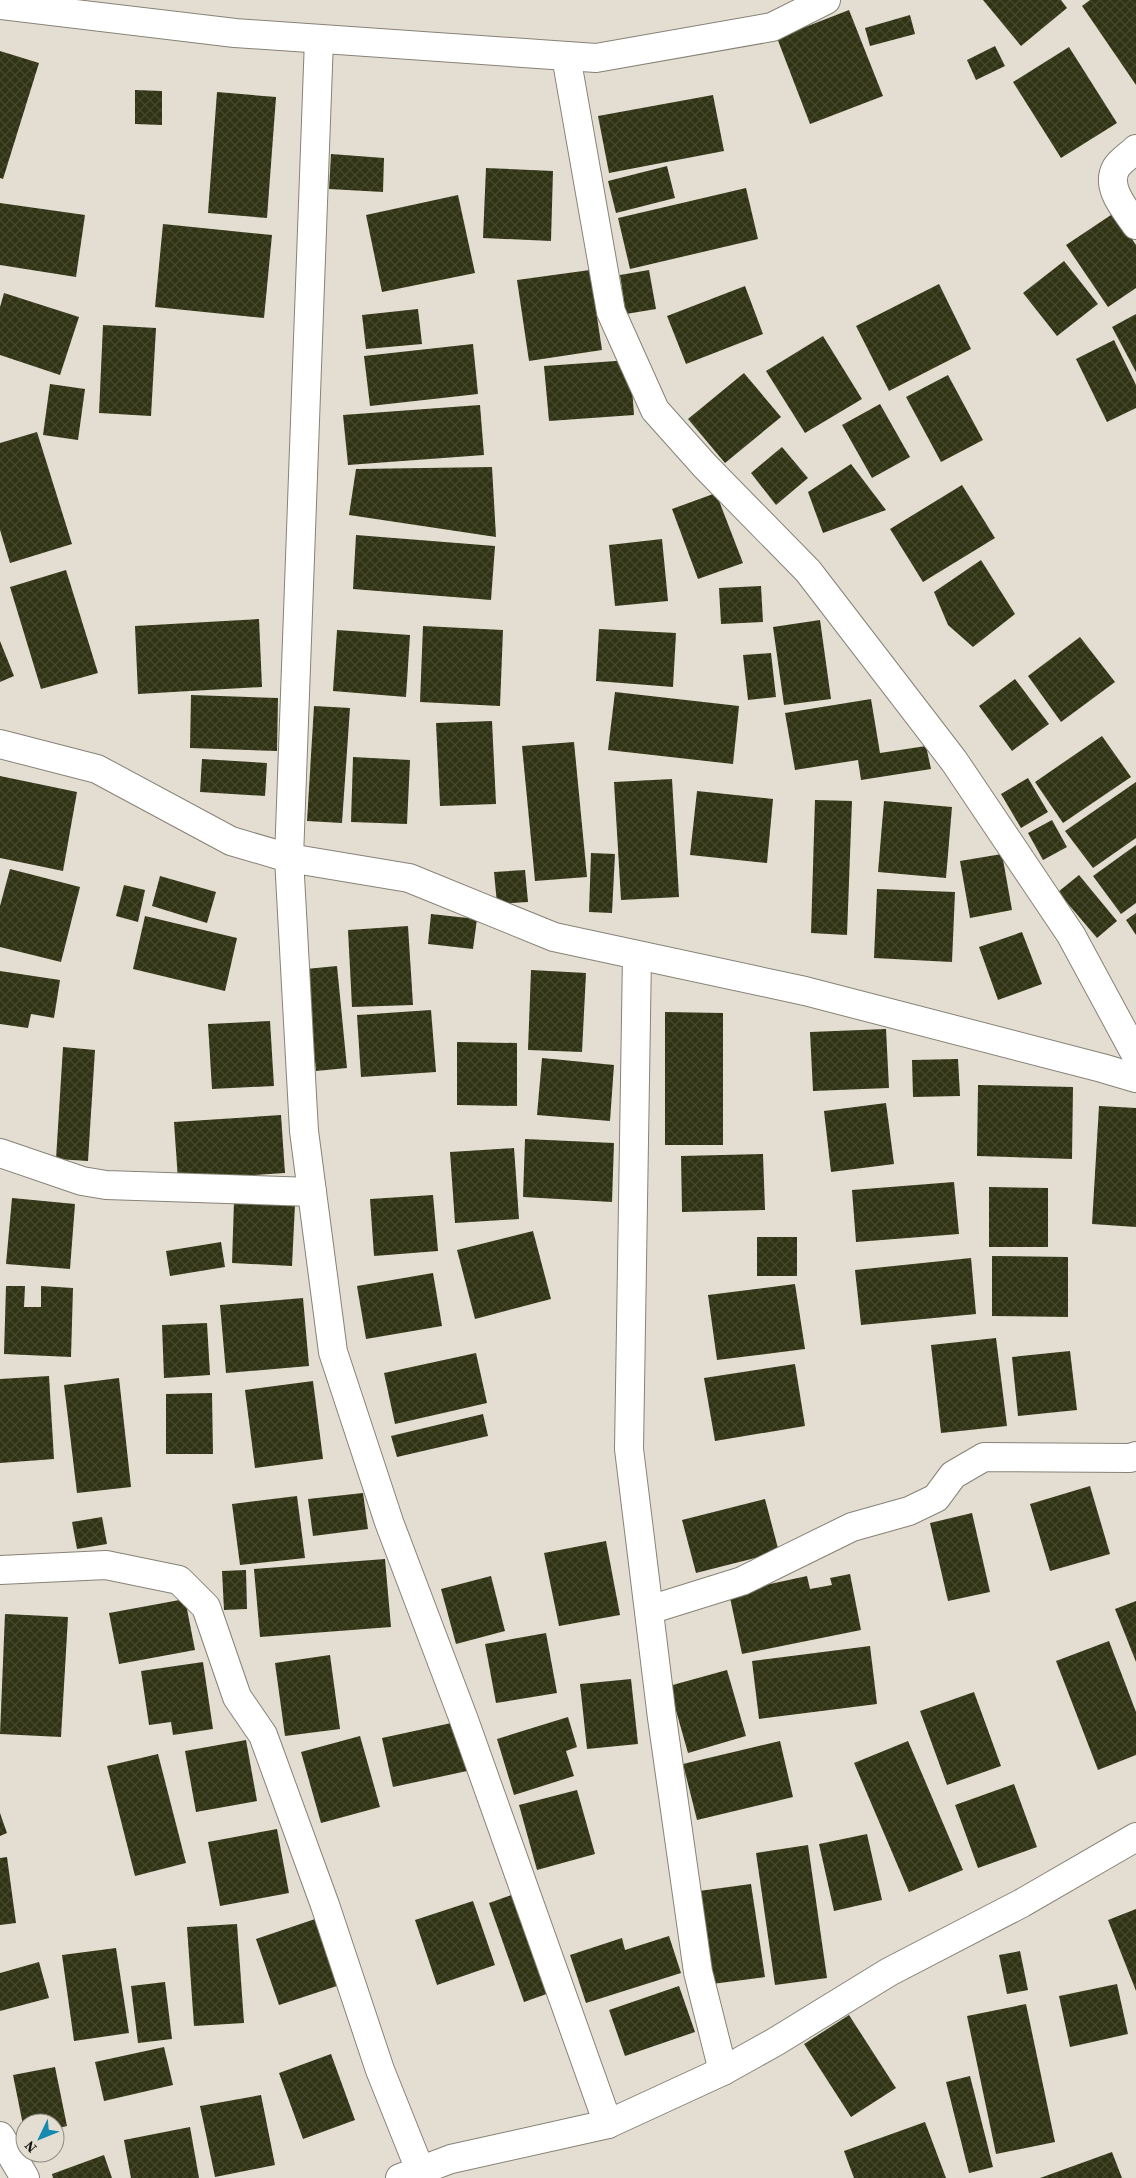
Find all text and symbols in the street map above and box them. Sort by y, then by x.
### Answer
north arrow [15,2113,65,2163]
text: N [20,2136,41,2157]

